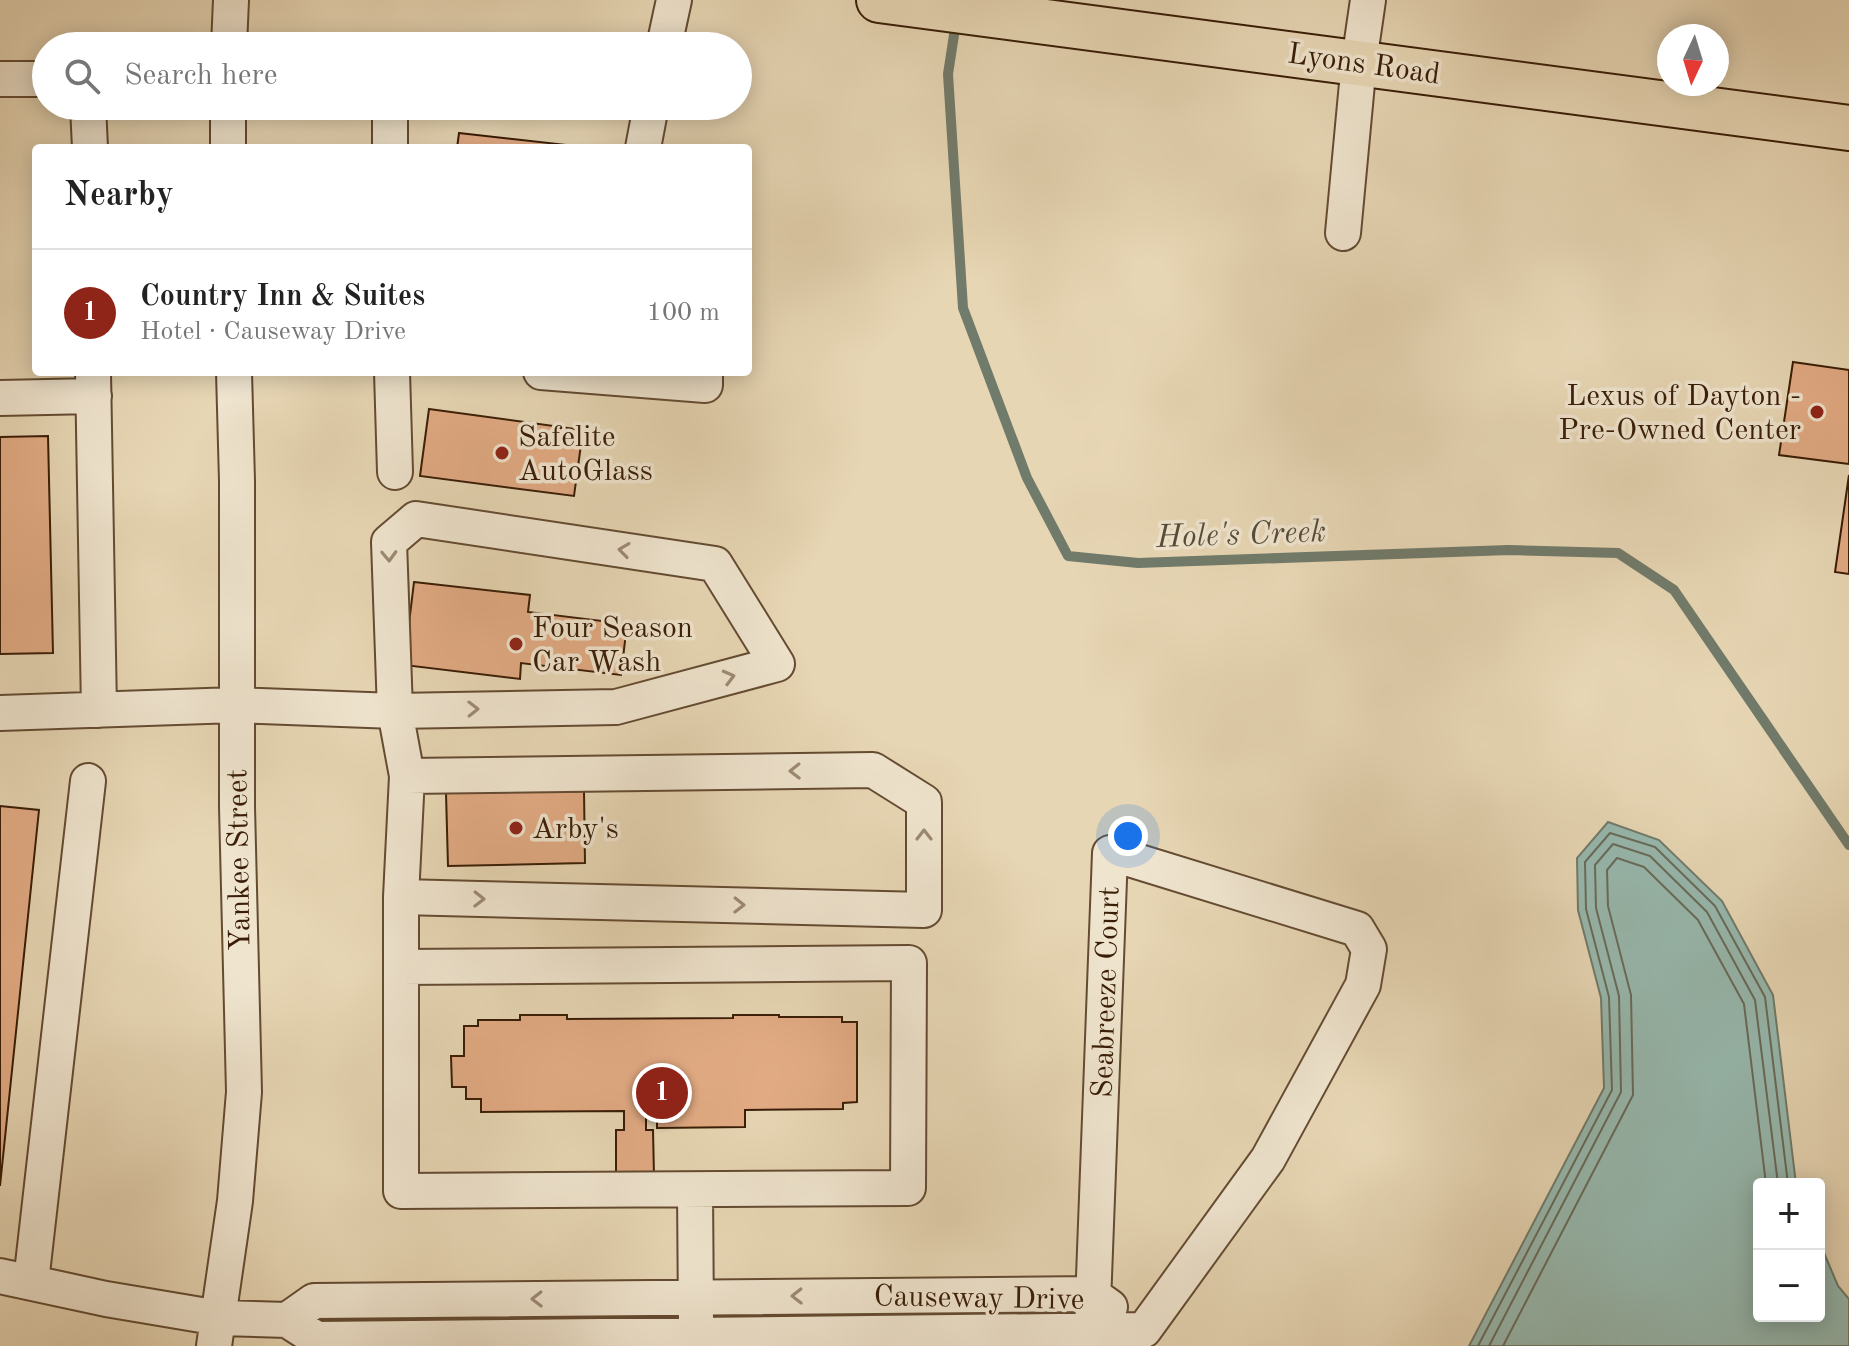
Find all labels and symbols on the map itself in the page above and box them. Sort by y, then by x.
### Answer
north arrow [1657,24,1729,96]
street label: Lyons Road [1285,39,1442,91]
place label: Lexus of Dayton - Pre-Owned Center [1558,382,1801,446]
marker: Lexus of Dayton - Pre-Owned Center [1808,403,1826,421]
place label: Safelite AutoGlass [518,423,653,487]
marker: Safelite AutoGlass [493,444,511,462]
water label: Hole's Creek [1155,517,1327,555]
one-way arrow [617,542,631,559]
one-way arrow [381,550,398,563]
place label: Four Season Car Wash [532,614,693,678]
marker: Four Season Car Wash [507,635,525,653]
one-way arrow [721,670,735,686]
one-way arrow [467,701,480,718]
one-way arrow [788,762,801,779]
street label: Yankee Street [223,769,257,951]
place label: Arby's [532,815,619,845]
your location [1108,816,1148,856]
marker: Arby's [507,819,525,837]
one-way arrow [915,828,933,841]
street label: Seabreeze Court [1088,886,1126,1098]
one-way arrow [473,890,486,907]
one-way arrow [733,896,746,914]
pin: 1 [636,1063,688,1123]
street label: Causeway Drive [873,1282,1085,1316]
one-way arrow [790,1287,803,1305]
one-way arrow [530,1290,543,1308]

